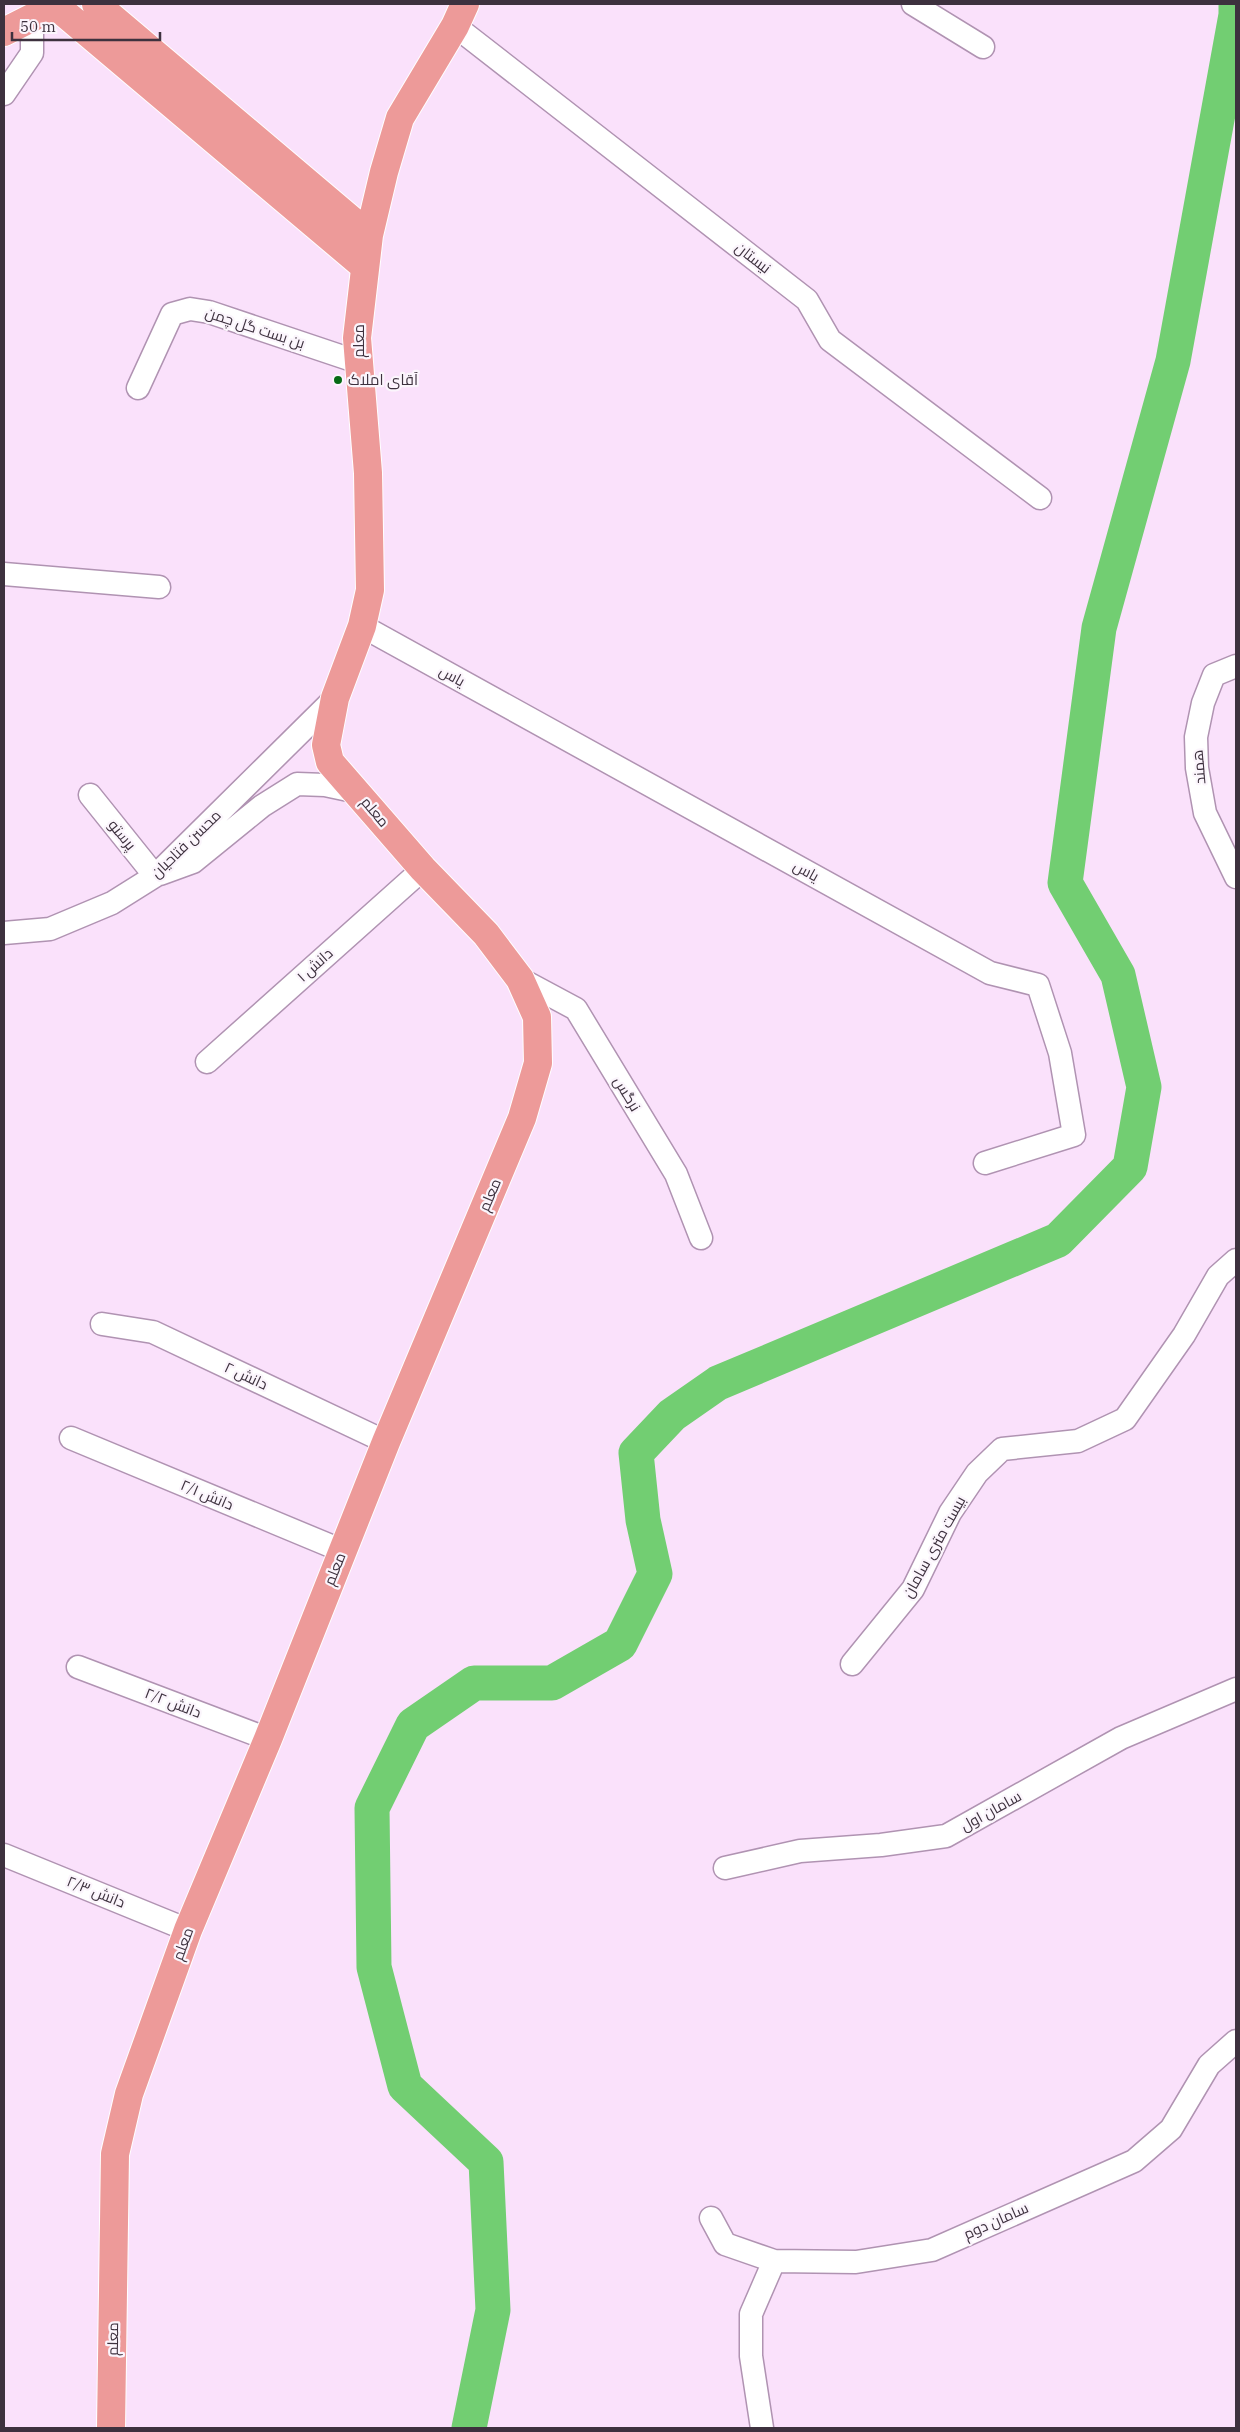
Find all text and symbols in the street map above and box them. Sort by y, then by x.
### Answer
scale bar [12,10,160,42]
text: 50 m [20,17,56,36]
street label: نیستان [731,238,775,278]
street label: بن بست گل چمن [203,302,307,354]
street label: معلم [349,324,369,358]
place label: آقای املاک [348,370,418,390]
marker: آقای املاک [332,374,344,386]
street label: یاس [436,661,468,691]
street label: همند [1188,749,1209,785]
street label: معلم [357,793,393,831]
street label: محسن فتاحیان [147,805,225,883]
street label: پرستو [104,815,140,855]
street label: یاس [790,856,822,886]
street label: دانش ۱ [293,943,337,987]
street label: نرگس [609,1073,645,1115]
street label: معلم [474,1176,506,1214]
street label: دانش ۲ [221,1357,271,1395]
street label: دانش ۲/۱ [178,1475,236,1515]
street label: بیست متری سامان [898,1493,970,1601]
street label: معلم [319,1550,351,1588]
street label: دانش ۲/۲ [142,1683,204,1723]
street label: سامان اول [957,1786,1025,1836]
street label: دانش ۲/۳ [64,1871,128,1913]
street label: معلم [168,1925,198,1963]
street label: سامان دوم [960,2198,1032,2244]
street label: معلم [103,2322,123,2356]

